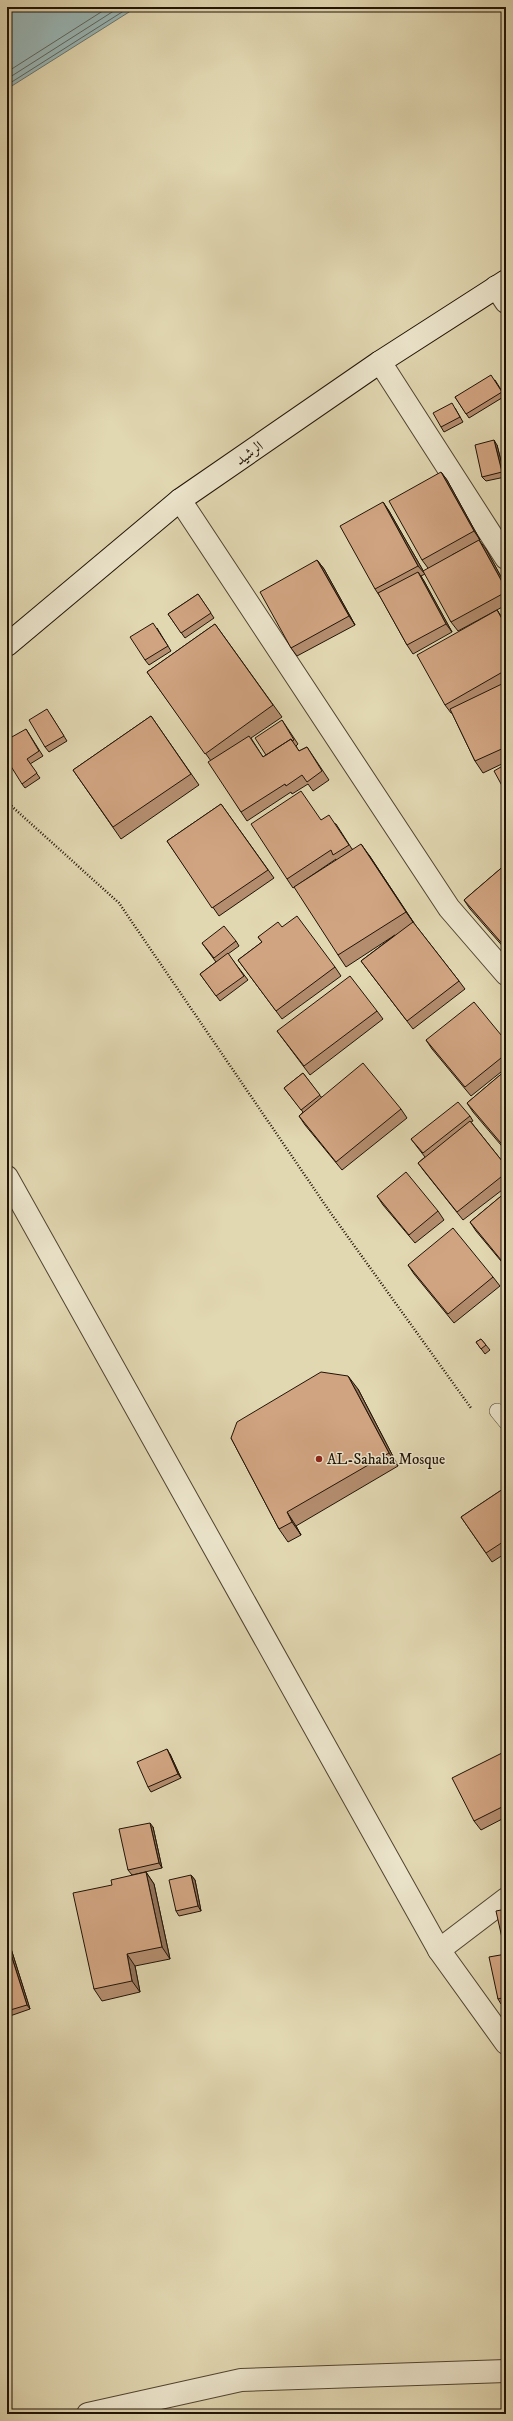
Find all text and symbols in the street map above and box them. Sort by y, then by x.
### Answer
street label: الرشيد [231,437,267,470]
place label: AL-Sahaba Mosque [327,1450,445,1469]
marker: AL-Sahaba Mosque [314,1454,324,1464]

